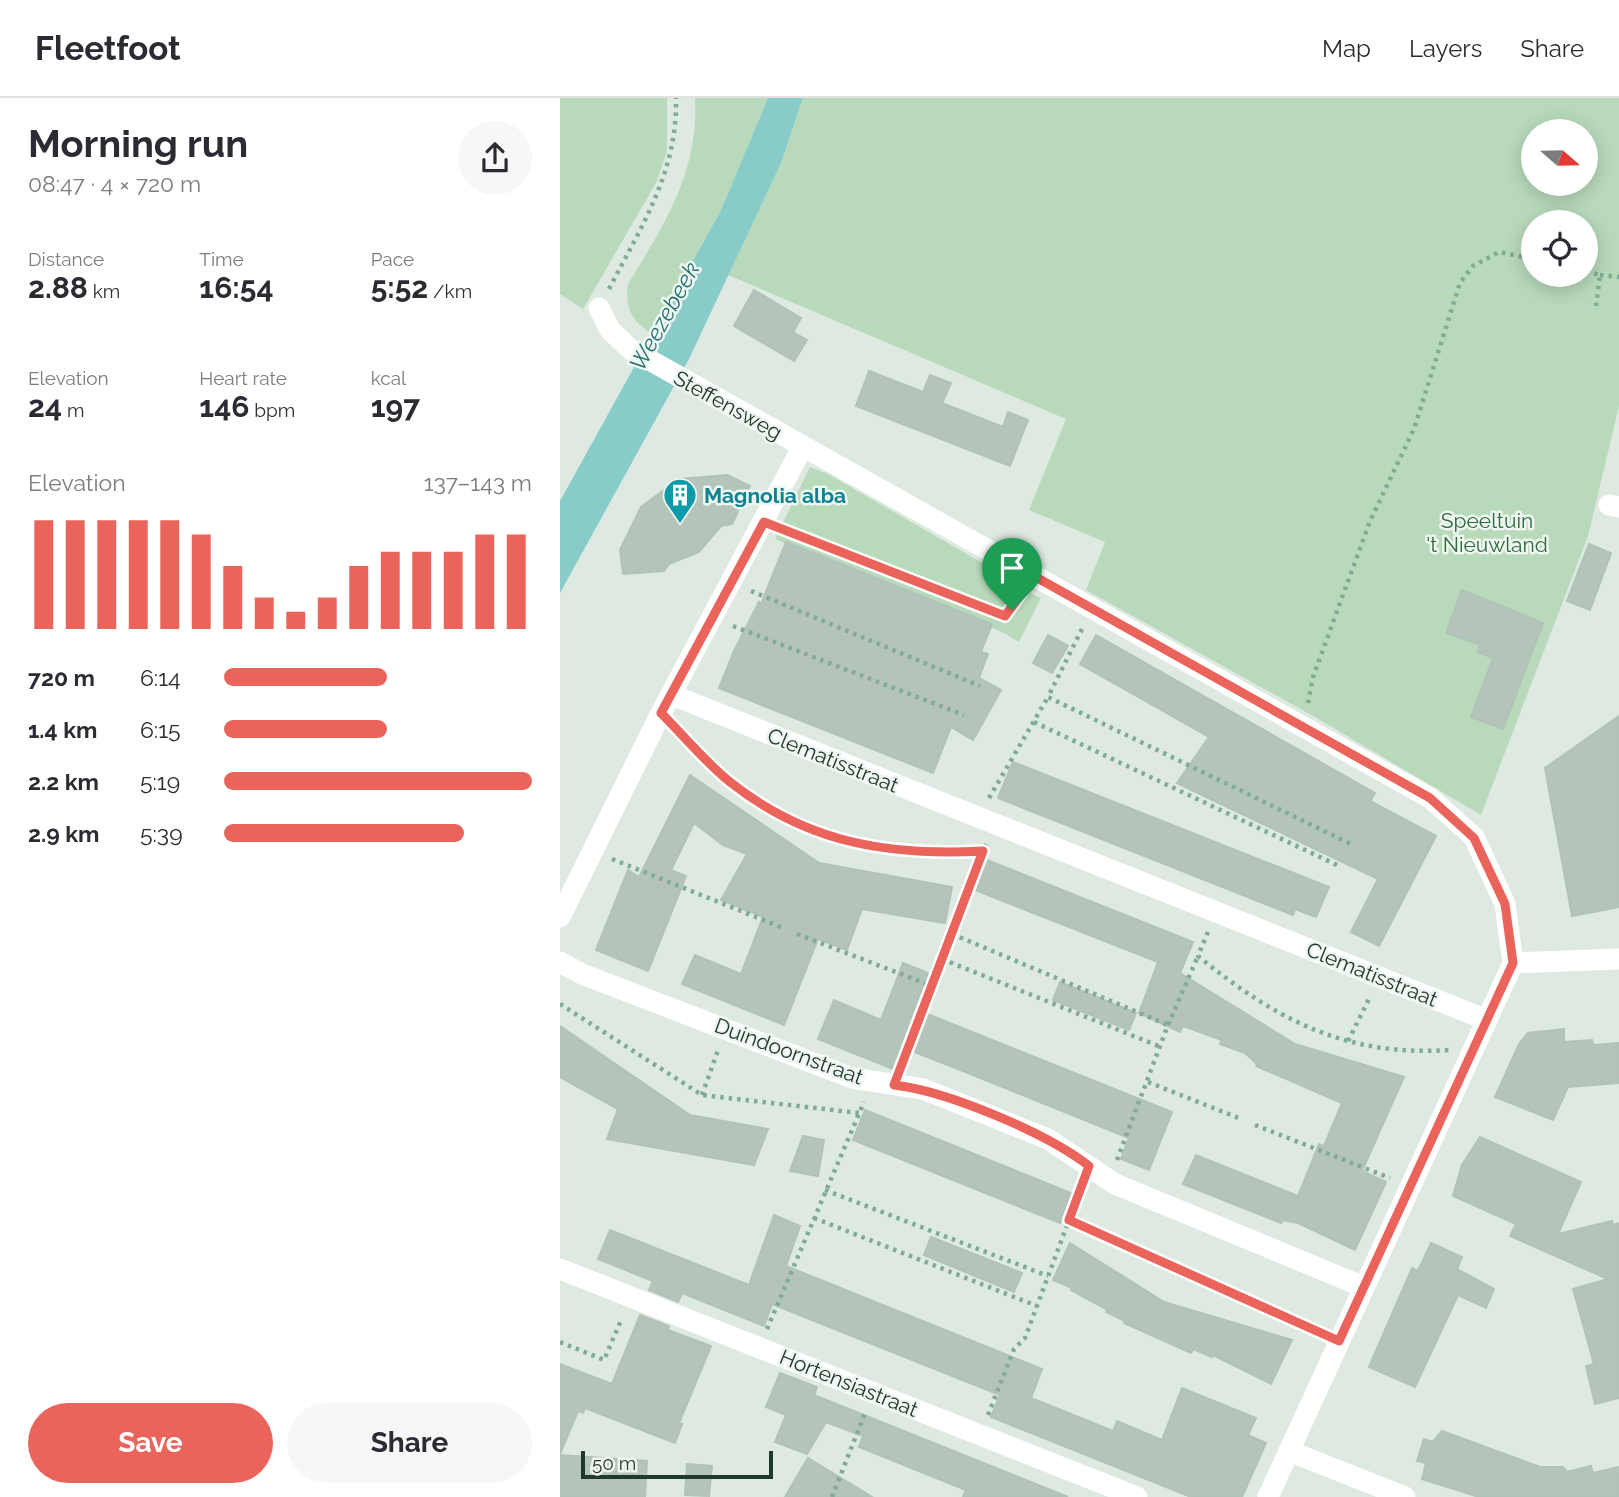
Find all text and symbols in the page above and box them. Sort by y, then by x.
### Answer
text: Fleetfoot [35,29,181,68]
text: Map [1322,34,1371,63]
text: Layers [1409,34,1482,63]
text: Share [1520,34,1584,63]
north arrow [1521,119,1598,196]
map controls [1521,119,1598,287]
text: Morning run [28,121,248,166]
button: share [458,121,532,195]
text: 08:47 · 4 × 720 m [28,170,201,197]
button: locate [1521,210,1598,287]
text: Distance [28,248,104,270]
text: Time [199,248,244,270]
text: Pace [371,248,414,270]
water label: Weezebeek [623,257,705,375]
text: 2.88 [28,270,88,305]
text: 16:54 [199,270,274,305]
text: 5:52 [371,270,428,305]
text: km [88,280,120,302]
text: /km [428,280,472,302]
street label: Steffensweg [669,365,787,445]
text: Elevation [28,367,109,389]
text: Heart rate [199,367,287,389]
text: kcal [371,367,406,389]
text: 24 [28,389,62,424]
text: 146 [199,389,250,424]
text: 197 [371,389,420,424]
text: m [62,399,84,421]
text: bpm [250,399,295,421]
text: Elevation [28,469,126,496]
text: 137–143 m [424,469,532,496]
building icon: Magnolia alba [661,476,699,525]
place label: Magnolia alba [704,483,846,508]
park label: Speeltuin 't Nieuwland [1426,508,1548,557]
pin [982,538,1042,610]
icon: arrive [993,549,1031,587]
text: 720 m [28,664,95,691]
text: 6:14 [140,664,181,691]
text: 1.4 km [28,716,97,743]
text: 6:15 [140,716,181,743]
street label: Clematisstraat [764,722,902,798]
text: 2.2 km [28,768,99,795]
text: 5:19 [140,768,180,795]
text: 2.9 km [28,820,99,847]
text: 5:39 [140,820,183,847]
street label: Clematisstraat [1303,936,1441,1012]
street label: Duindoornstraat [711,1013,867,1089]
street label: Hortensiastraat [776,1344,922,1422]
button: Save [28,1403,273,1483]
button: Share [287,1403,532,1483]
scale bar [581,1448,774,1480]
text: 50 m [592,1452,636,1474]

